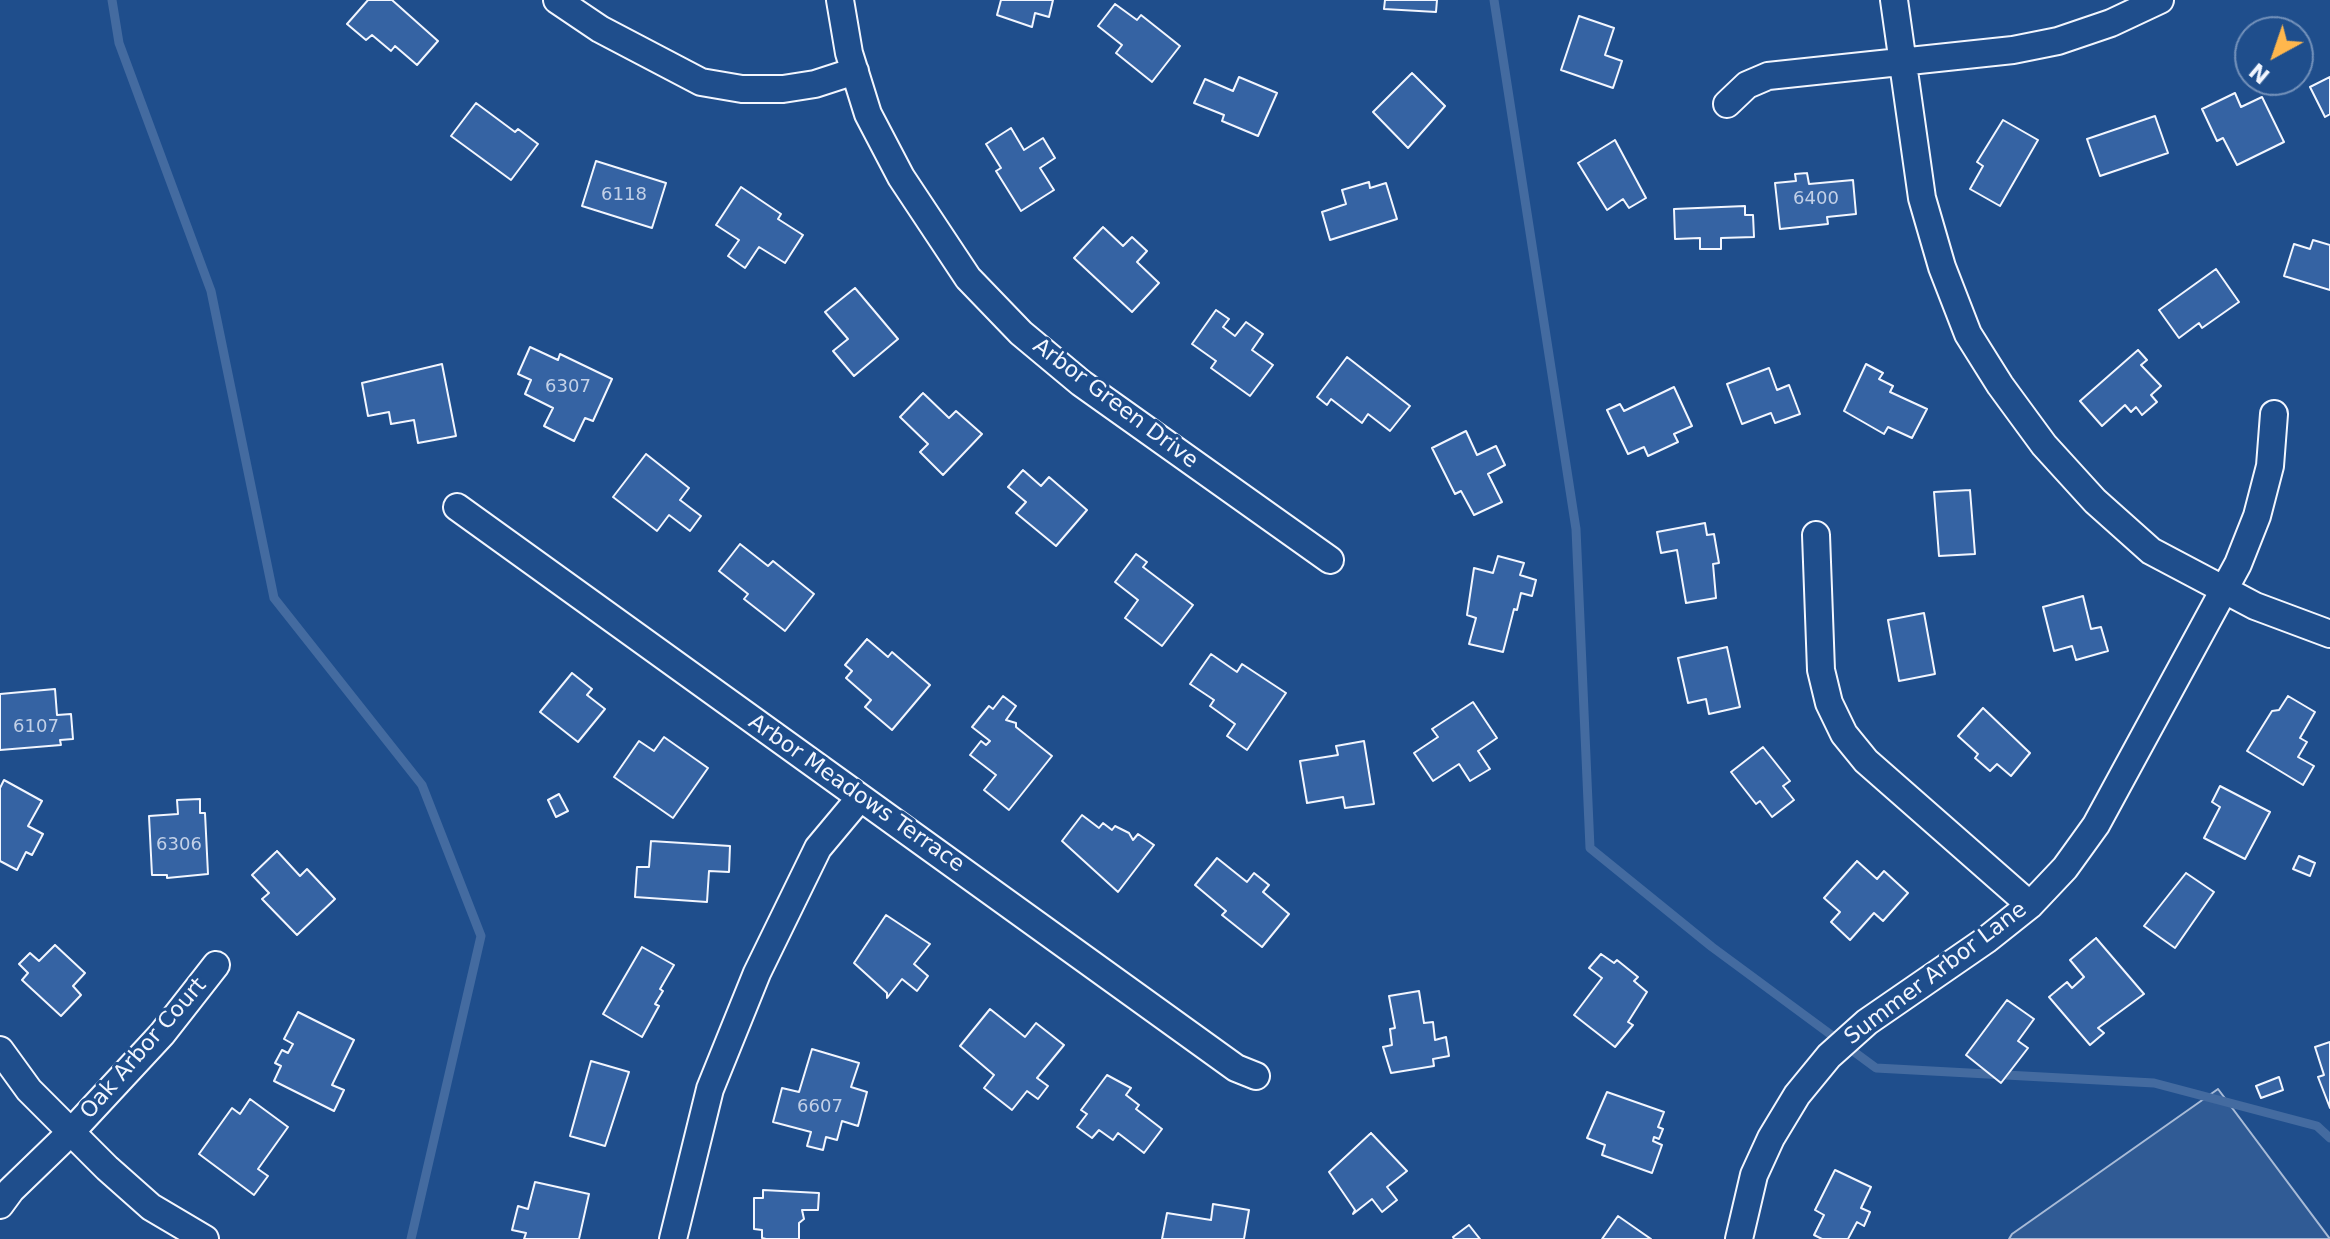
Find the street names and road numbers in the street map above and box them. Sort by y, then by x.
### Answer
street label: Arbor Green Drive [1027,333,1203,475]
street label: Arbor Meadows Terrace [743,709,969,879]
street label: Summer Arbor Lane [1840,897,2032,1051]
street label: Oak Arbor Court [75,973,213,1125]

